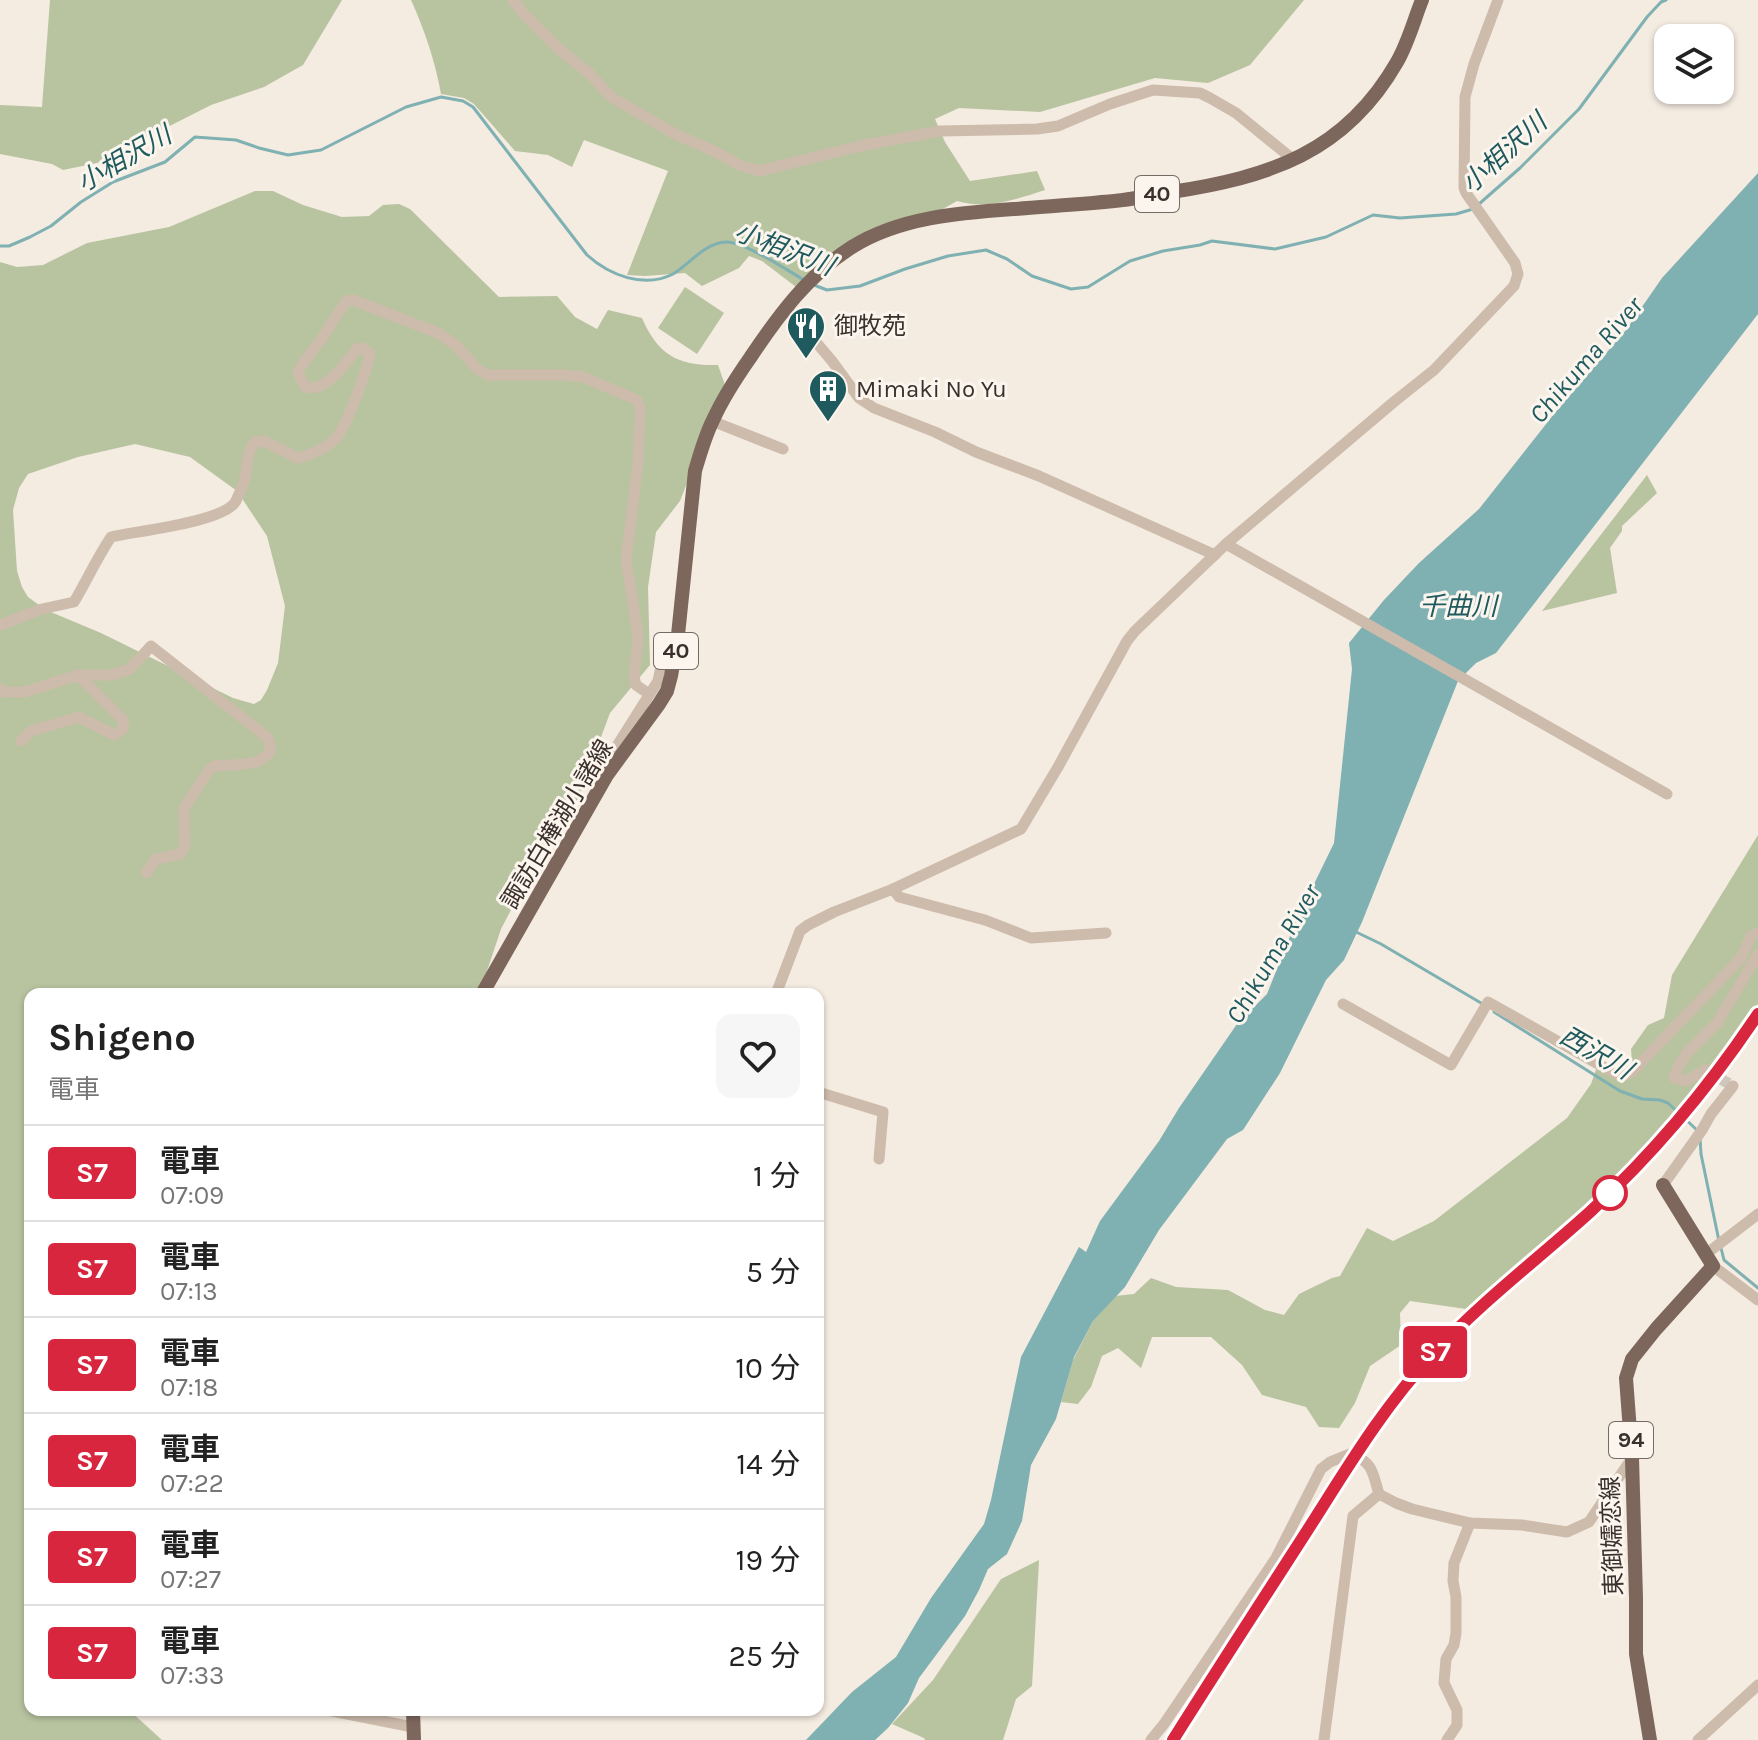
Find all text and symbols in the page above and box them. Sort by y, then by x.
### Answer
map controls [1654,24,1734,104]
button: layers [1654,24,1734,104]
water label: 小相沢川 [1455,105,1555,199]
water label: 小相沢川 [71,118,179,198]
road number: 40 [1135,176,1179,212]
water label: 小相沢川 [730,216,841,283]
water label: Chikuma River [1523,290,1650,430]
restaurant icon: 御牧苑 [785,305,827,360]
place label: 御牧苑 [834,312,906,340]
building icon: Mimaki No Yu [807,368,849,423]
place label: Mimaki No Yu [856,375,1007,403]
water label: 千曲川 [1419,591,1500,622]
road number: 40 [654,633,698,669]
street label: 諏訪白樺湖小諸線 [496,735,618,913]
water label: Chikuma River [1219,878,1327,1029]
button: heart [716,1014,800,1098]
text: Shigeno [48,1015,196,1060]
water label: 西沢川 [1554,1020,1640,1087]
text: 電車 [48,1074,100,1105]
text: 電車 [160,1143,220,1179]
text: S7 [76,1156,108,1189]
text: 1 分 [753,1158,800,1194]
unlabelled marker [1593,1176,1627,1210]
text: 07:09 [160,1180,224,1211]
text: 電車 [160,1239,220,1275]
text: S7 [76,1252,108,1285]
text: 5 分 [746,1254,800,1290]
text: 07:13 [160,1276,218,1307]
line badge: S7 [1399,1326,1471,1378]
text: 電車 [160,1335,220,1371]
text: S7 [1419,1335,1451,1368]
text: S7 [76,1348,108,1381]
text: 10 分 [735,1350,800,1386]
text: 07:18 [160,1372,218,1403]
road number: 94 [1609,1422,1653,1458]
text: 電車 [160,1431,220,1467]
text: S7 [76,1444,108,1477]
text: 14 分 [736,1446,800,1482]
text: 07:22 [160,1468,224,1499]
street label: 東御嬬恋線 [1596,1476,1628,1596]
text: 電車 [160,1527,220,1563]
text: S7 [76,1540,108,1573]
text: 19 分 [736,1542,800,1578]
text: 07:27 [160,1564,221,1595]
text: 電車 [160,1623,220,1659]
text: S7 [76,1636,108,1669]
text: 25 分 [729,1638,800,1674]
text: 07:33 [160,1660,224,1691]

